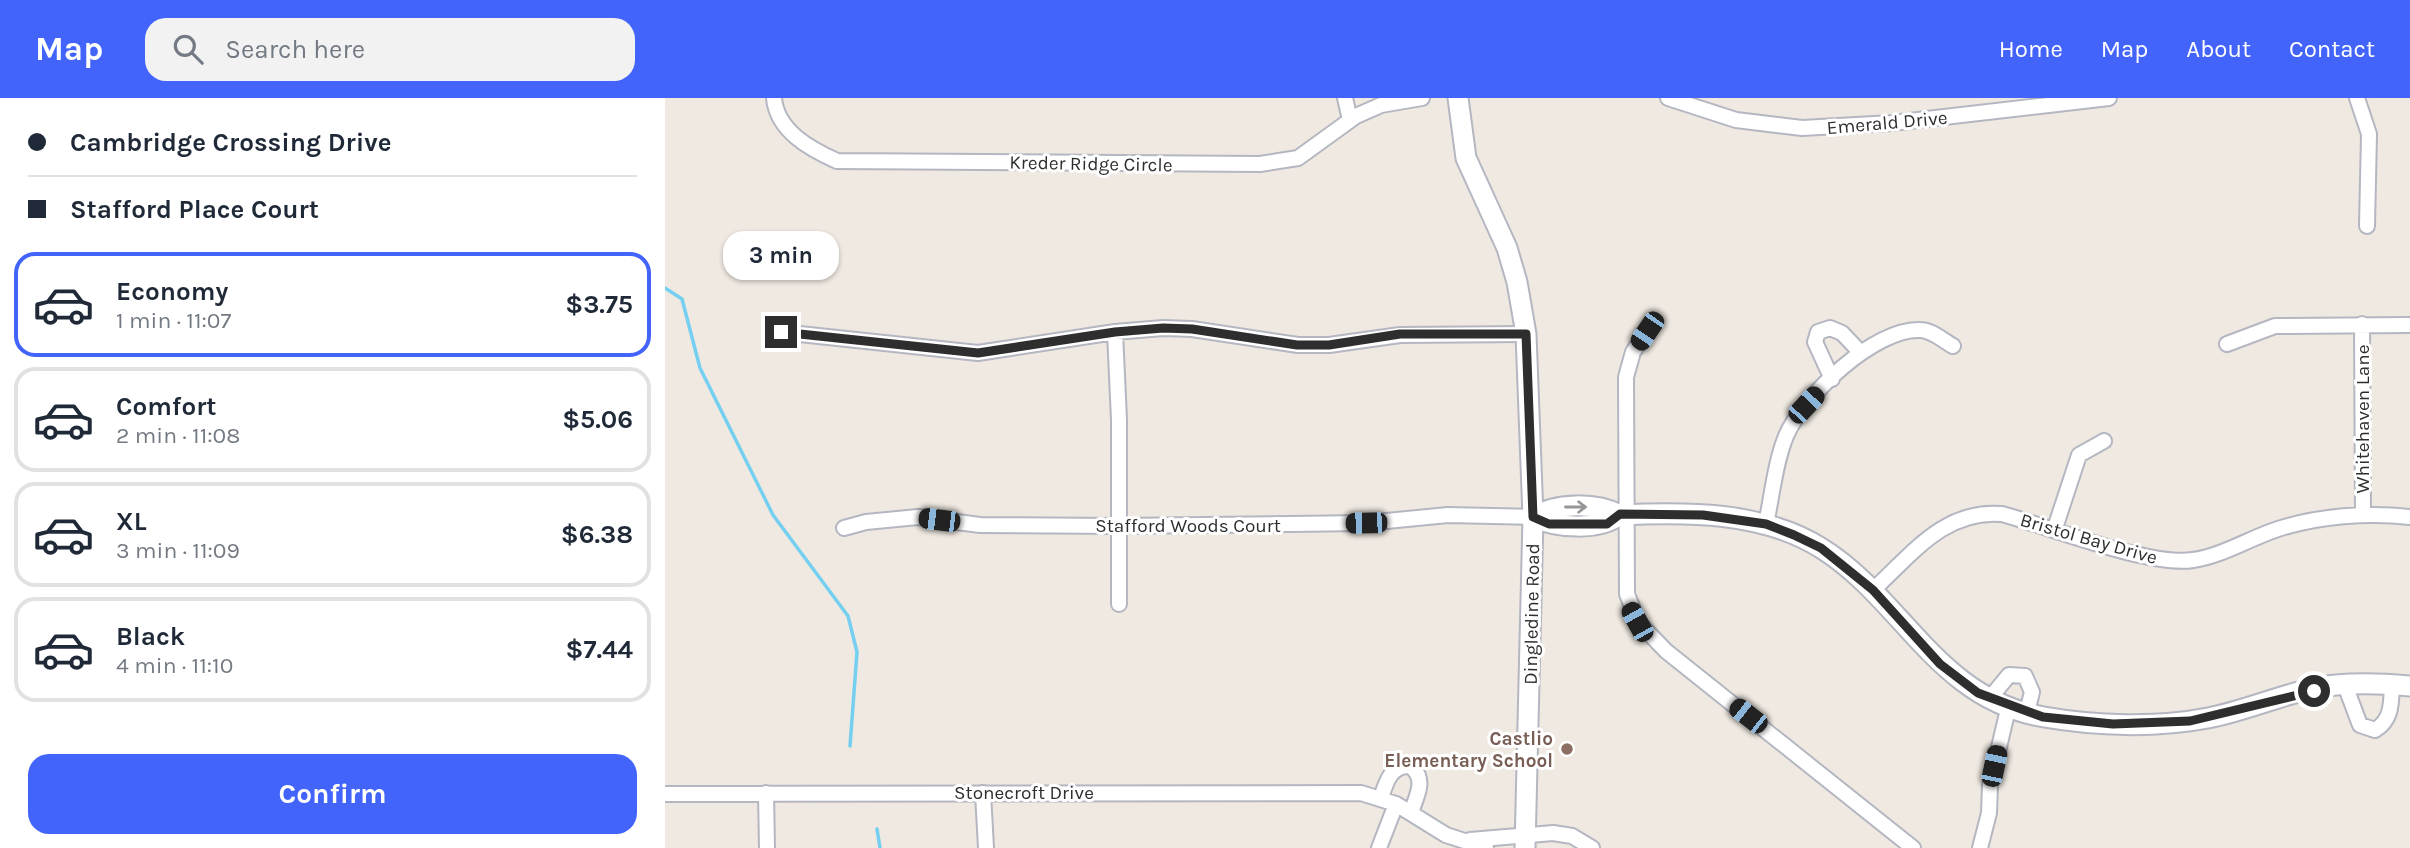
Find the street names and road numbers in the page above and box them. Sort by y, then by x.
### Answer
street label: Emerald Drive [1826,107,1948,139]
street label: Kreder Ridge Circle [1009,152,1173,176]
street label: Whitehaven Lane [2352,345,2374,493]
street label: Bristol Bay Drive [2018,509,2160,569]
street label: Stafford Woods Court [1095,515,1281,537]
street label: Dingledine Road [1520,543,1544,685]
street label: Stonecroft Drive [954,782,1094,804]

